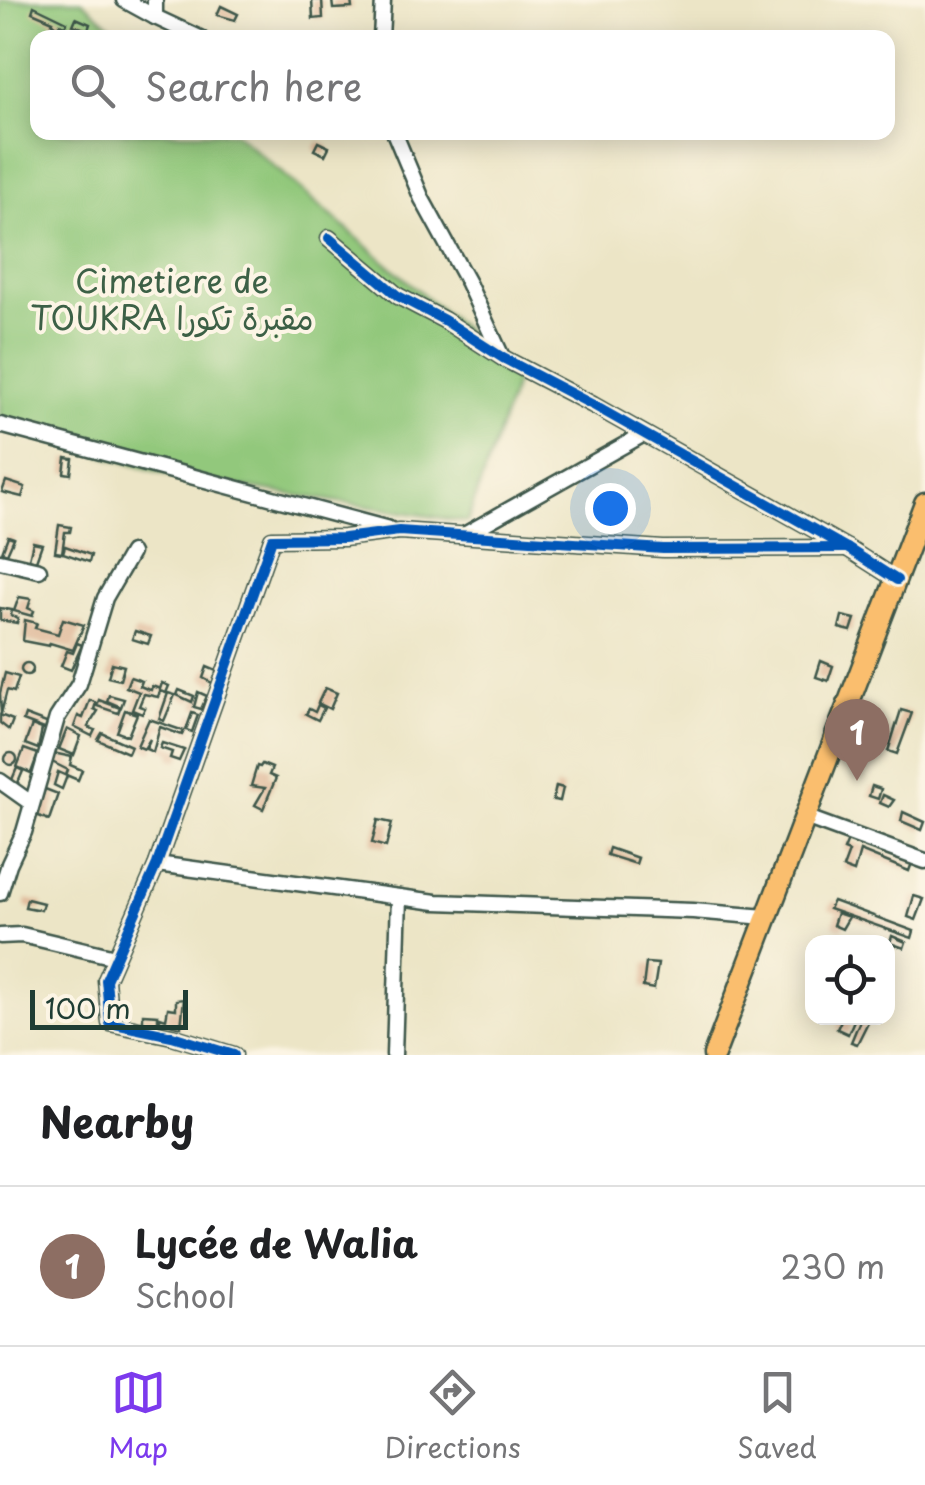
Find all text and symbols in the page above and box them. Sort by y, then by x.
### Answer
search box [30,30,895,140]
text: Search here [145,57,362,114]
icon: search [65,58,120,113]
park label: Cimetiere de TOUKRA مقبرة تكورا [30,256,314,341]
your location [585,483,636,534]
pin: 1 [824,698,890,781]
map controls [805,935,895,1025]
button: locate [805,935,895,1025]
scale bar [30,985,188,1030]
text: 100 m [45,986,131,1029]
text: Nearby [40,1089,194,1152]
text: Lycée de Walia [135,1214,418,1271]
text: 1 [65,1242,80,1290]
text: 230 m [780,1242,885,1290]
text: School [135,1271,236,1319]
tab: Map [108,1365,168,1468]
tab: Directions [385,1365,521,1468]
tab: Saved [737,1365,817,1468]

